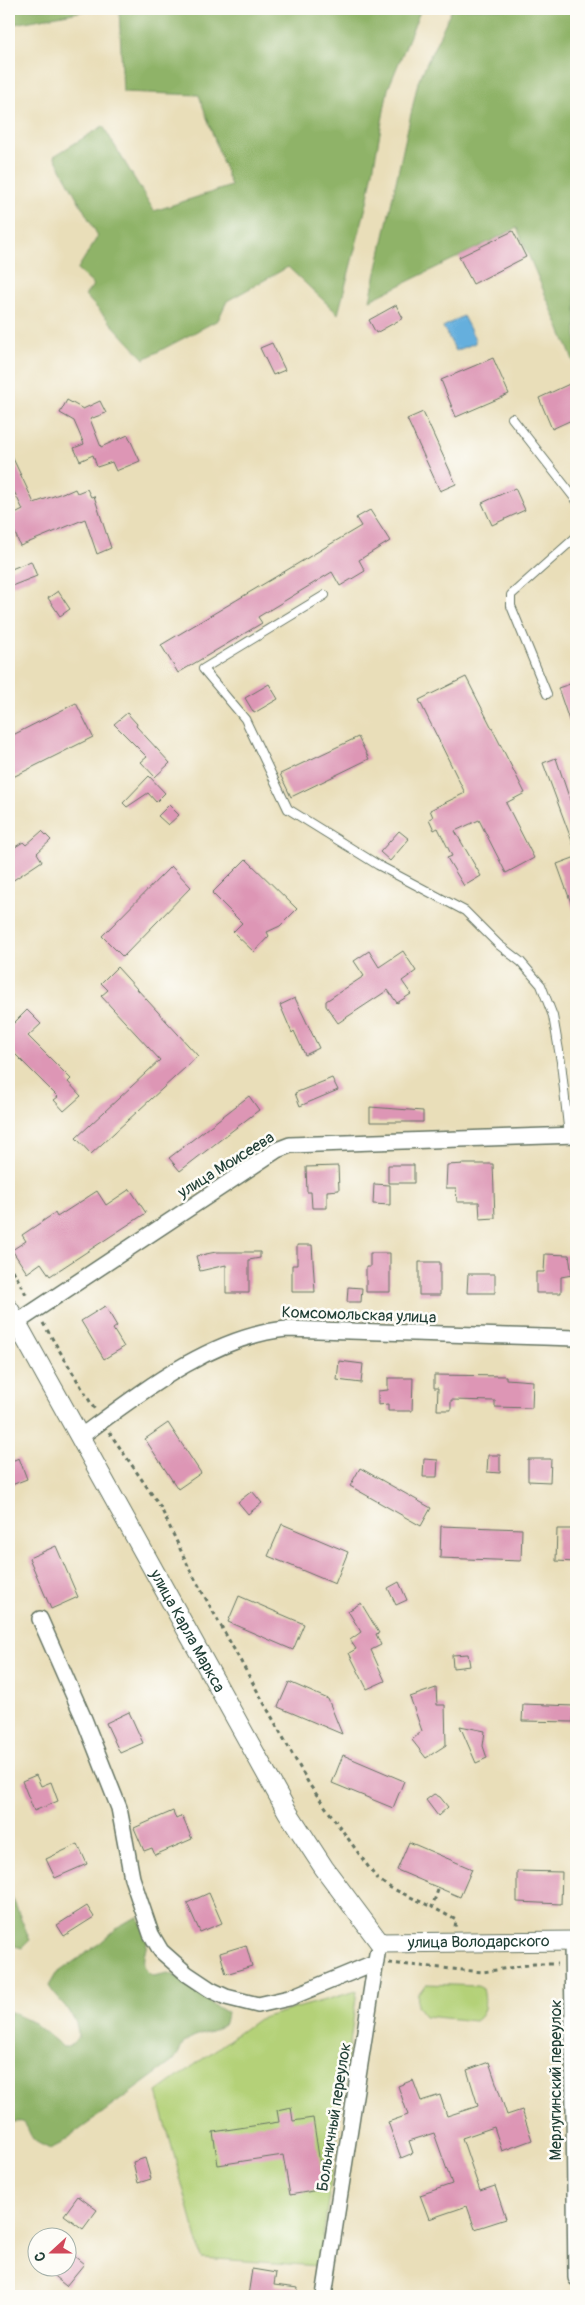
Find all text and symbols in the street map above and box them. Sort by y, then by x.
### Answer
street label: улица Моисеева [173,1127,278,1203]
street label: Комсомольская улица [281,1302,437,1328]
street label: улица Карла Маркса [145,1565,229,1696]
street label: улица Володарского [407,1931,550,1953]
street label: Мерлугинский переулок [546,2000,566,2161]
street label: Больничный переулок [312,2041,356,2193]
north arrow [28,2228,78,2278]
text: С [31,2249,50,2264]

